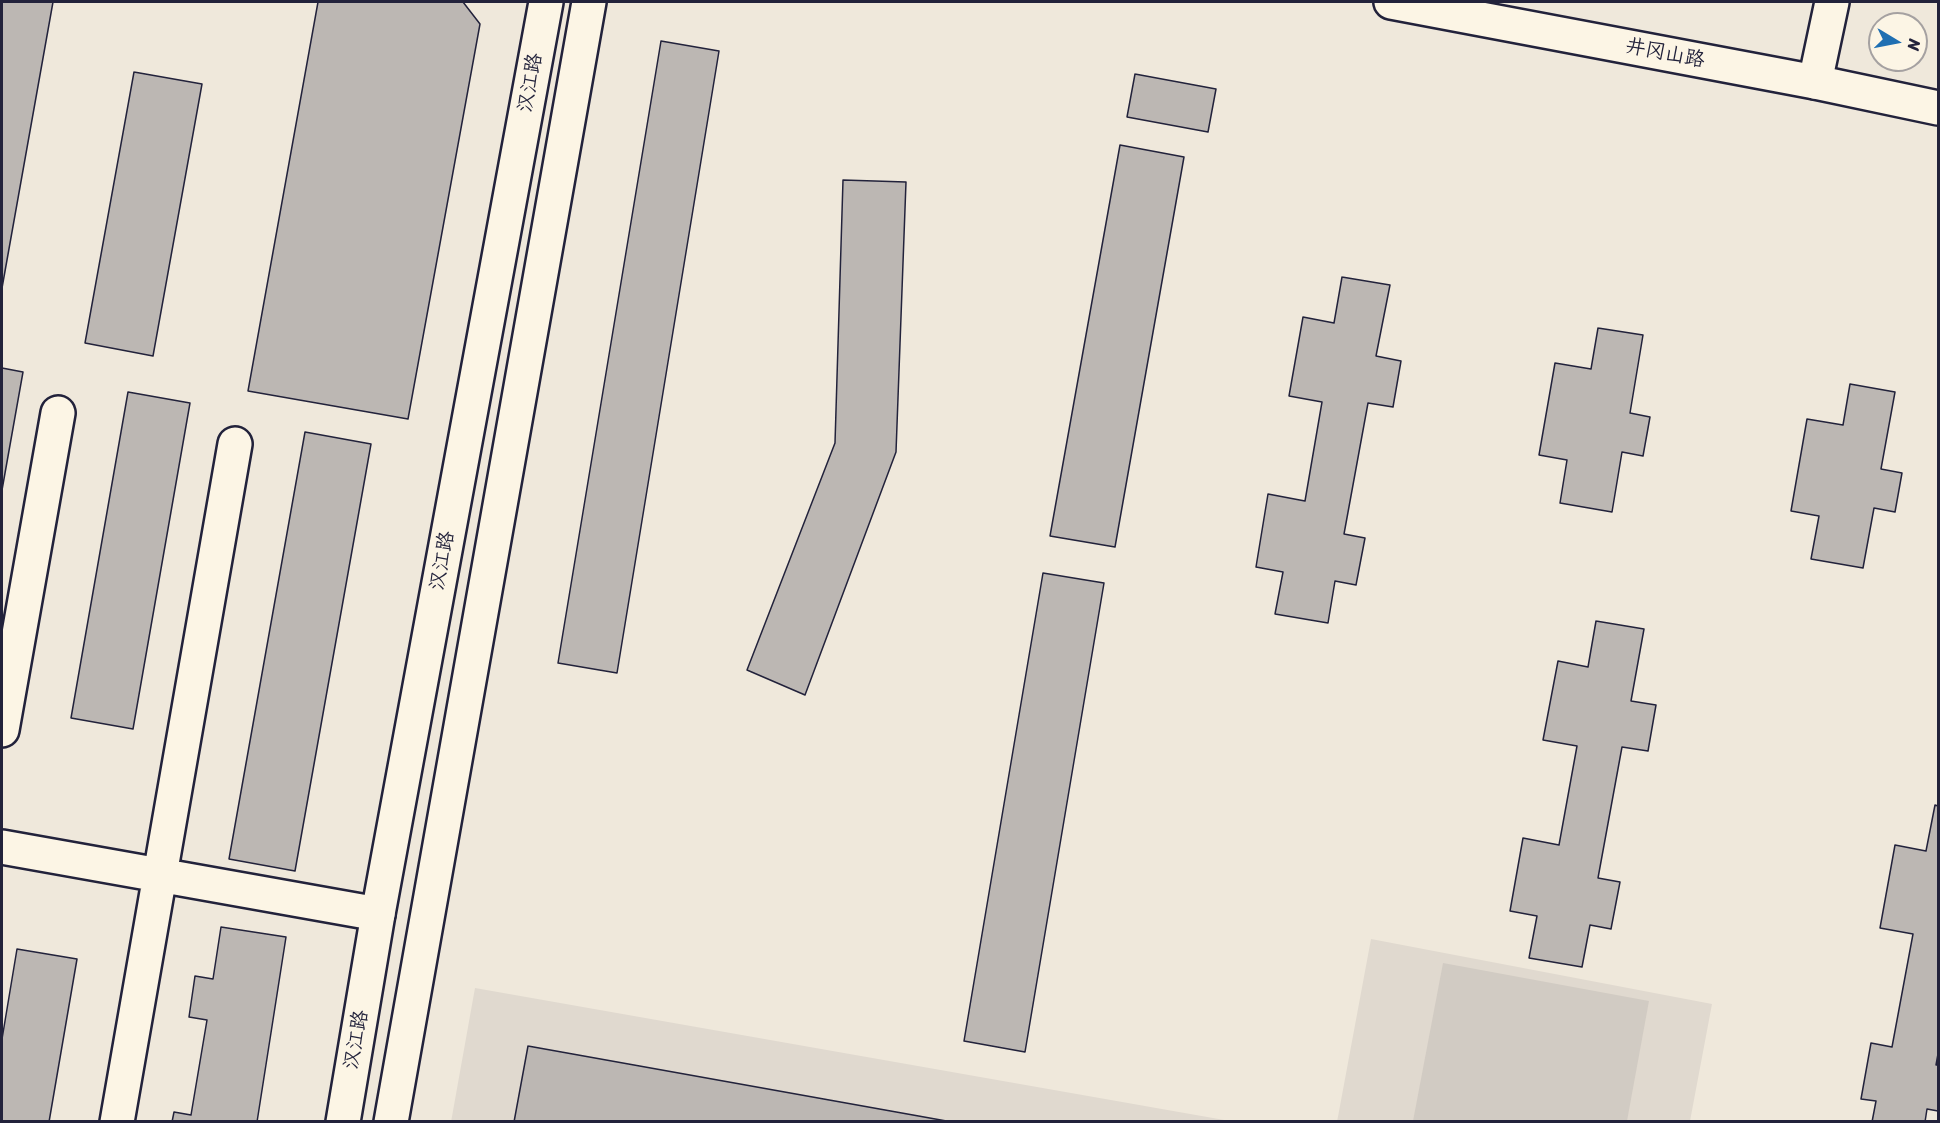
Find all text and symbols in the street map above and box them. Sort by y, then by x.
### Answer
north arrow [1868,12,1928,72]
street label: 井冈山路 [1623,35,1707,73]
text: N [1899,37,1929,53]
street label: 汉江路 [514,51,548,115]
street label: 汉江路 [426,529,460,593]
street label: 汉江路 [340,1008,374,1072]

